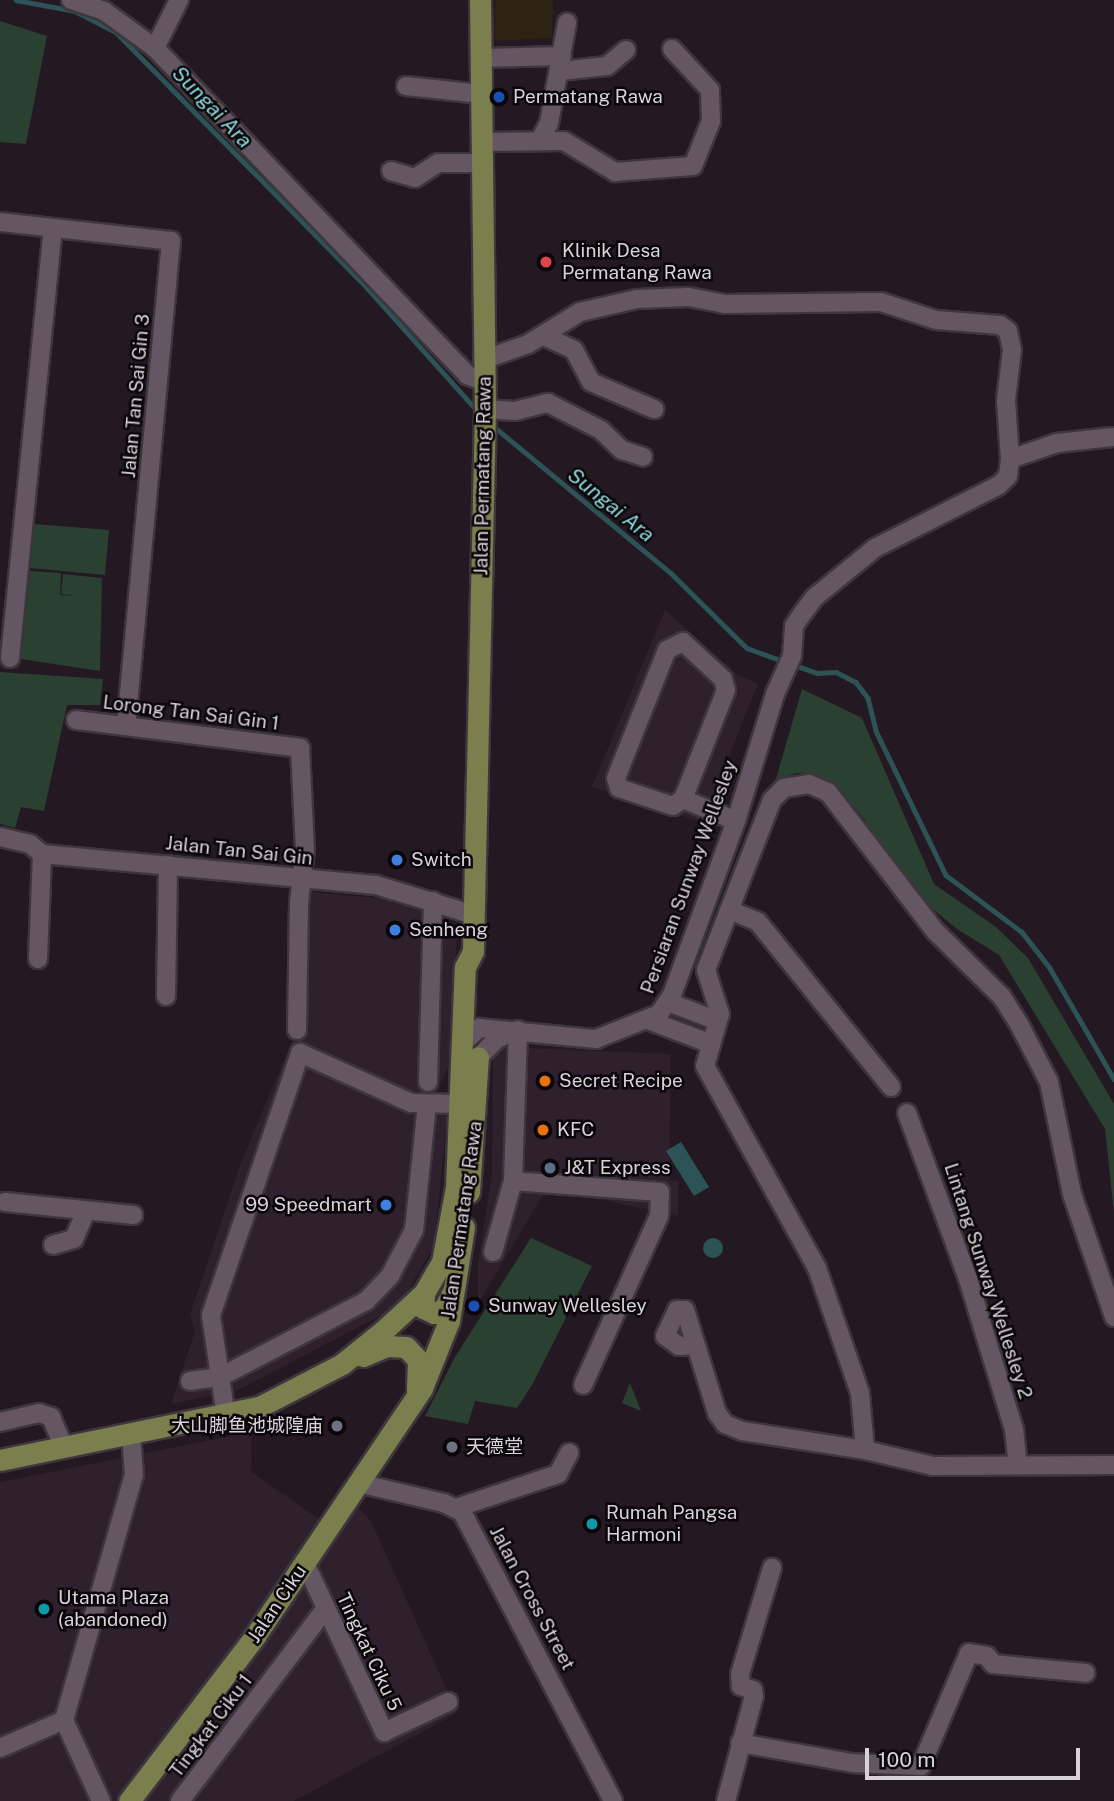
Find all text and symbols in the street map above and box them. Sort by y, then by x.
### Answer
water label: Sungai Ara [167,61,257,153]
place label: Permatang Rawa [513,86,663,108]
marker: Permatang Rawa [491,89,507,105]
place label: Klinik Desa Permatang Rawa [562,240,712,284]
marker: Klinik Desa Permatang Rawa [536,252,556,272]
street label: Jalan Tan Sai Gin 3 [117,313,155,479]
street label: Jalan Permatang Rawa [470,376,496,576]
water label: Sungai Ara [563,462,659,548]
street label: Lorong Tan Sai Gin 1 [101,691,281,735]
street label: Persiaran Sunway Wellesley [636,757,742,997]
street label: Jalan Tan Sai Gin [164,832,314,870]
place label: Switch [411,849,472,871]
marker: Switch [389,852,405,868]
place label: Senheng [409,919,488,941]
marker: Senheng [387,922,403,938]
place label: Secret Recipe [559,1070,683,1092]
marker: Secret Recipe [537,1073,553,1089]
place label: KFC [557,1119,594,1141]
street label: Jalan Permatang Rawa [437,1120,487,1320]
marker: KFC [535,1122,551,1138]
place label: J&T Express [564,1157,671,1179]
marker: J&T Express [542,1160,558,1176]
street label: Lintang Sunway Wellesley 2 [939,1160,1037,1402]
place label: 99 Speedmart [245,1194,372,1216]
marker: 99 Speedmart [378,1197,394,1213]
place label: Sunway Wellesley [488,1295,647,1317]
marker: Sunway Wellesley [466,1298,482,1314]
place label: 大山脚鱼池城隍庙 [171,1415,323,1437]
marker: 大山脚鱼池城隍庙 [329,1418,345,1434]
place label: 天德堂 [466,1436,523,1458]
marker: 天德堂 [444,1439,460,1455]
place label: Rumah Pangsa Harmoni [606,1502,737,1546]
marker: Rumah Pangsa Harmoni [584,1516,600,1532]
street label: Jalan Cross Street [484,1522,580,1674]
street label: Jalan Ciku [243,1561,311,1647]
place label: Utama Plaza (abandoned) [58,1587,169,1631]
street label: Tingkat Ciku 5 [332,1589,406,1715]
marker: Utama Plaza (abandoned) [36,1601,52,1617]
street label: Tingkat Ciku 1 [165,1670,257,1782]
scale bar [869,1734,1084,1778]
text: 100 m [878,1747,935,1772]

